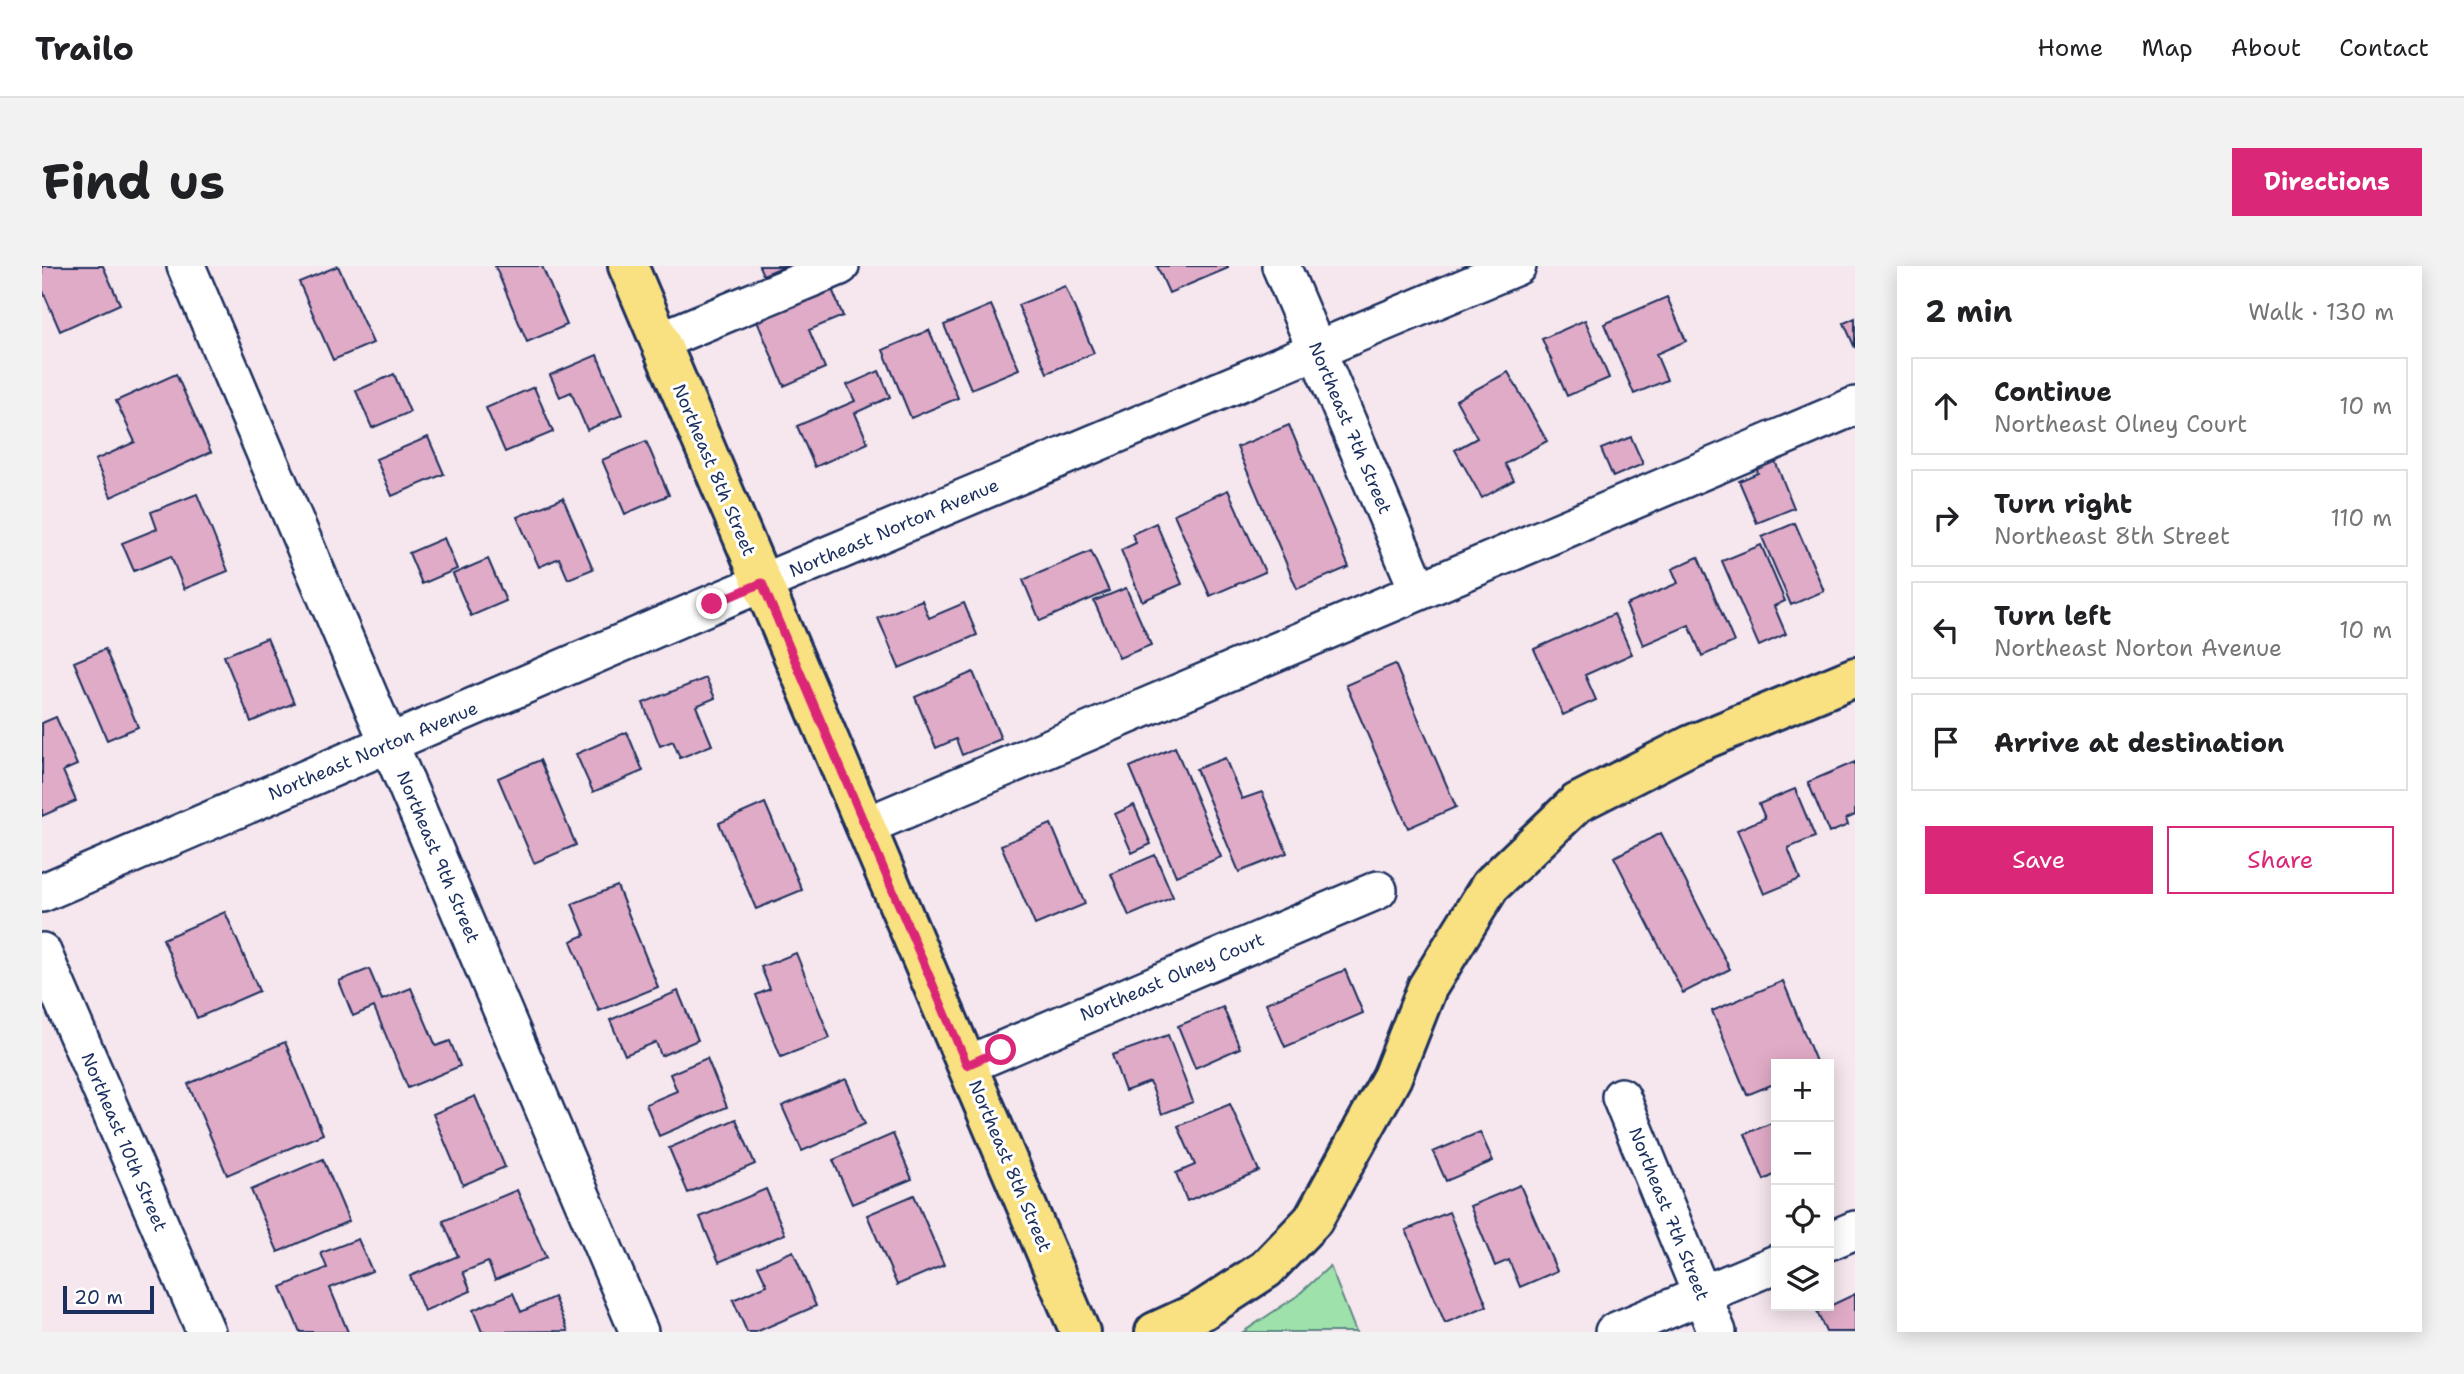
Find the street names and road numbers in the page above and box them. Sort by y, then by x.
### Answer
street label: Northeast 7th Street [1303,338,1397,518]
street label: Northeast 8th Street [667,380,761,560]
street label: Northeast Norton Avenue [786,473,1002,583]
street label: Northeast Norton Avenue [265,696,481,806]
street label: Northeast 9th Street [391,767,485,947]
street label: Northeast Olney Court [1076,927,1268,1027]
street label: Northeast 10th Street [75,1049,173,1235]
street label: Northeast 8th Street [963,1076,1057,1256]
street label: Northeast 7th Street [1623,1124,1715,1304]

